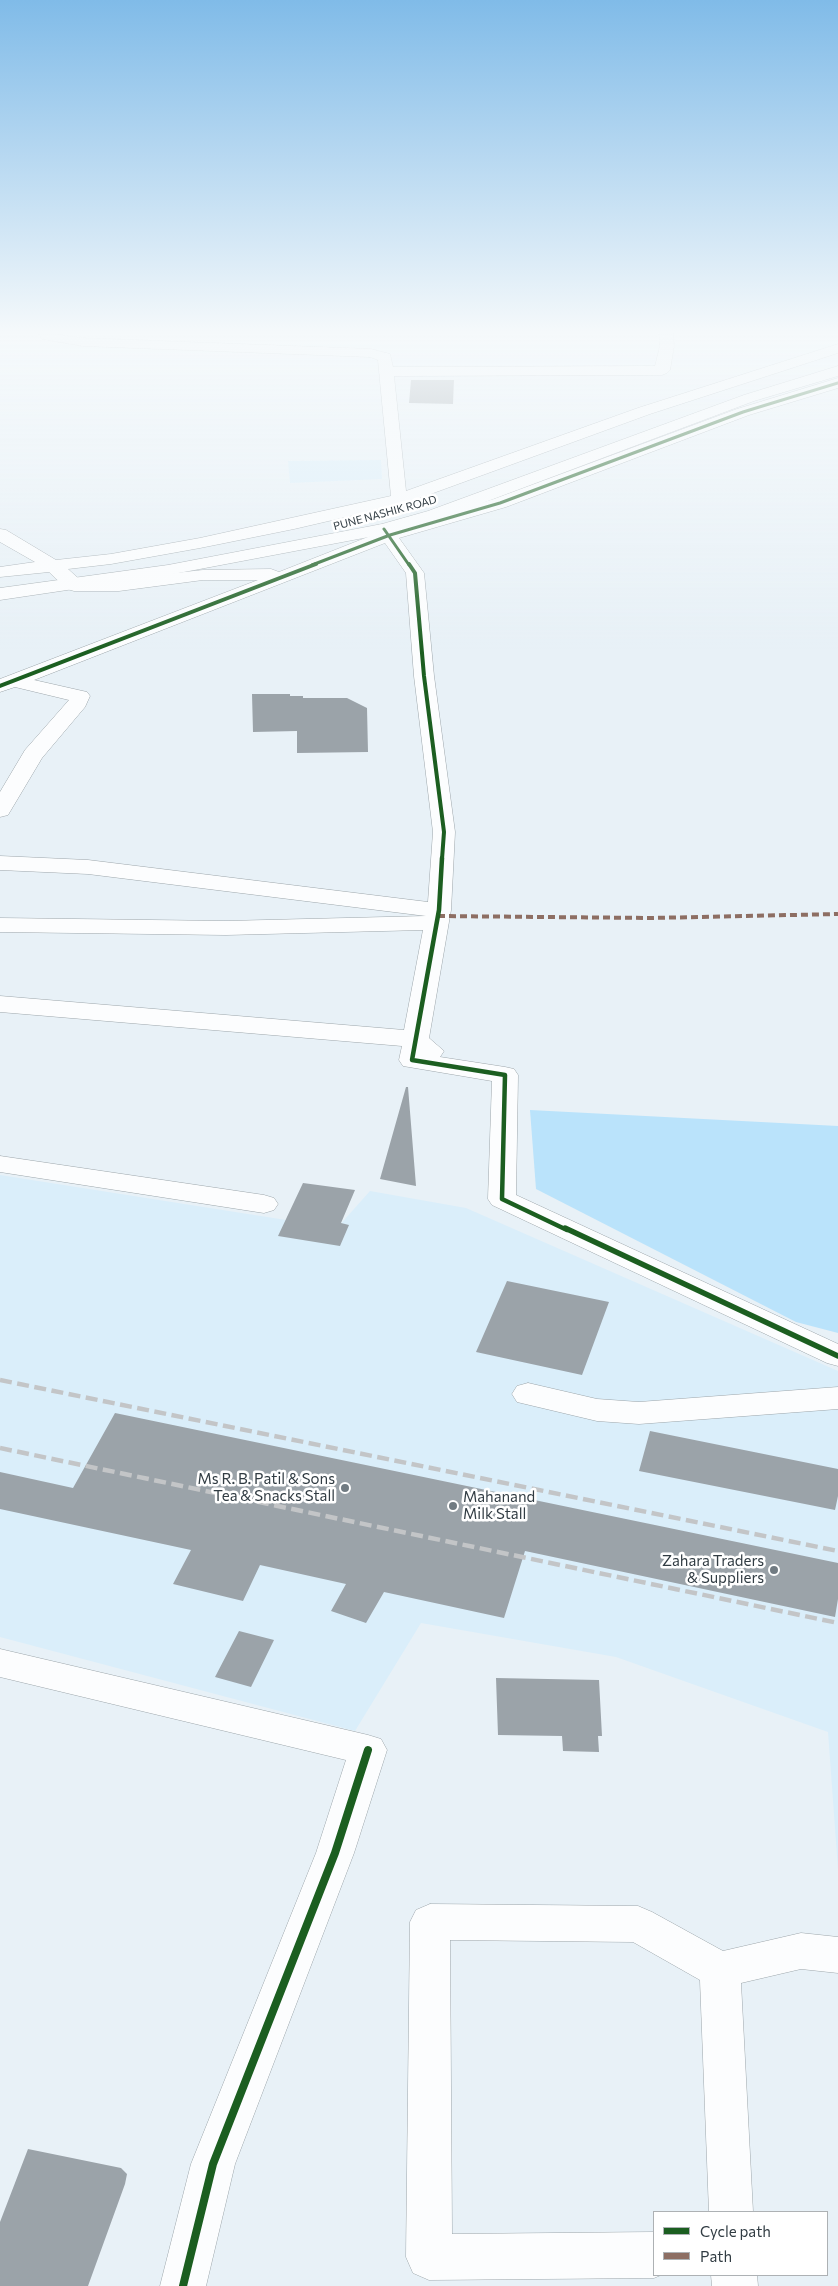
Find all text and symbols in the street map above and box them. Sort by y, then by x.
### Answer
street label: PUNE NASHIK ROAD [332,493,438,533]
place label: Ms R. B. Patil & Sons Tea & Snacks Stall [197,1470,335,1505]
marker: Ms R. B. Patil & Sons Tea & Snacks Stall [339,1482,351,1494]
place label: Mahanand Milk Stall [463,1488,535,1523]
marker: Mahanand Milk Stall [447,1500,459,1512]
place label: Zahara Traders & Suppliers [662,1552,764,1587]
marker: Zahara Traders & Suppliers [768,1564,780,1576]
legend [653,2211,828,2276]
text: Cycle path [700,2222,771,2240]
text: Path [700,2247,732,2265]

